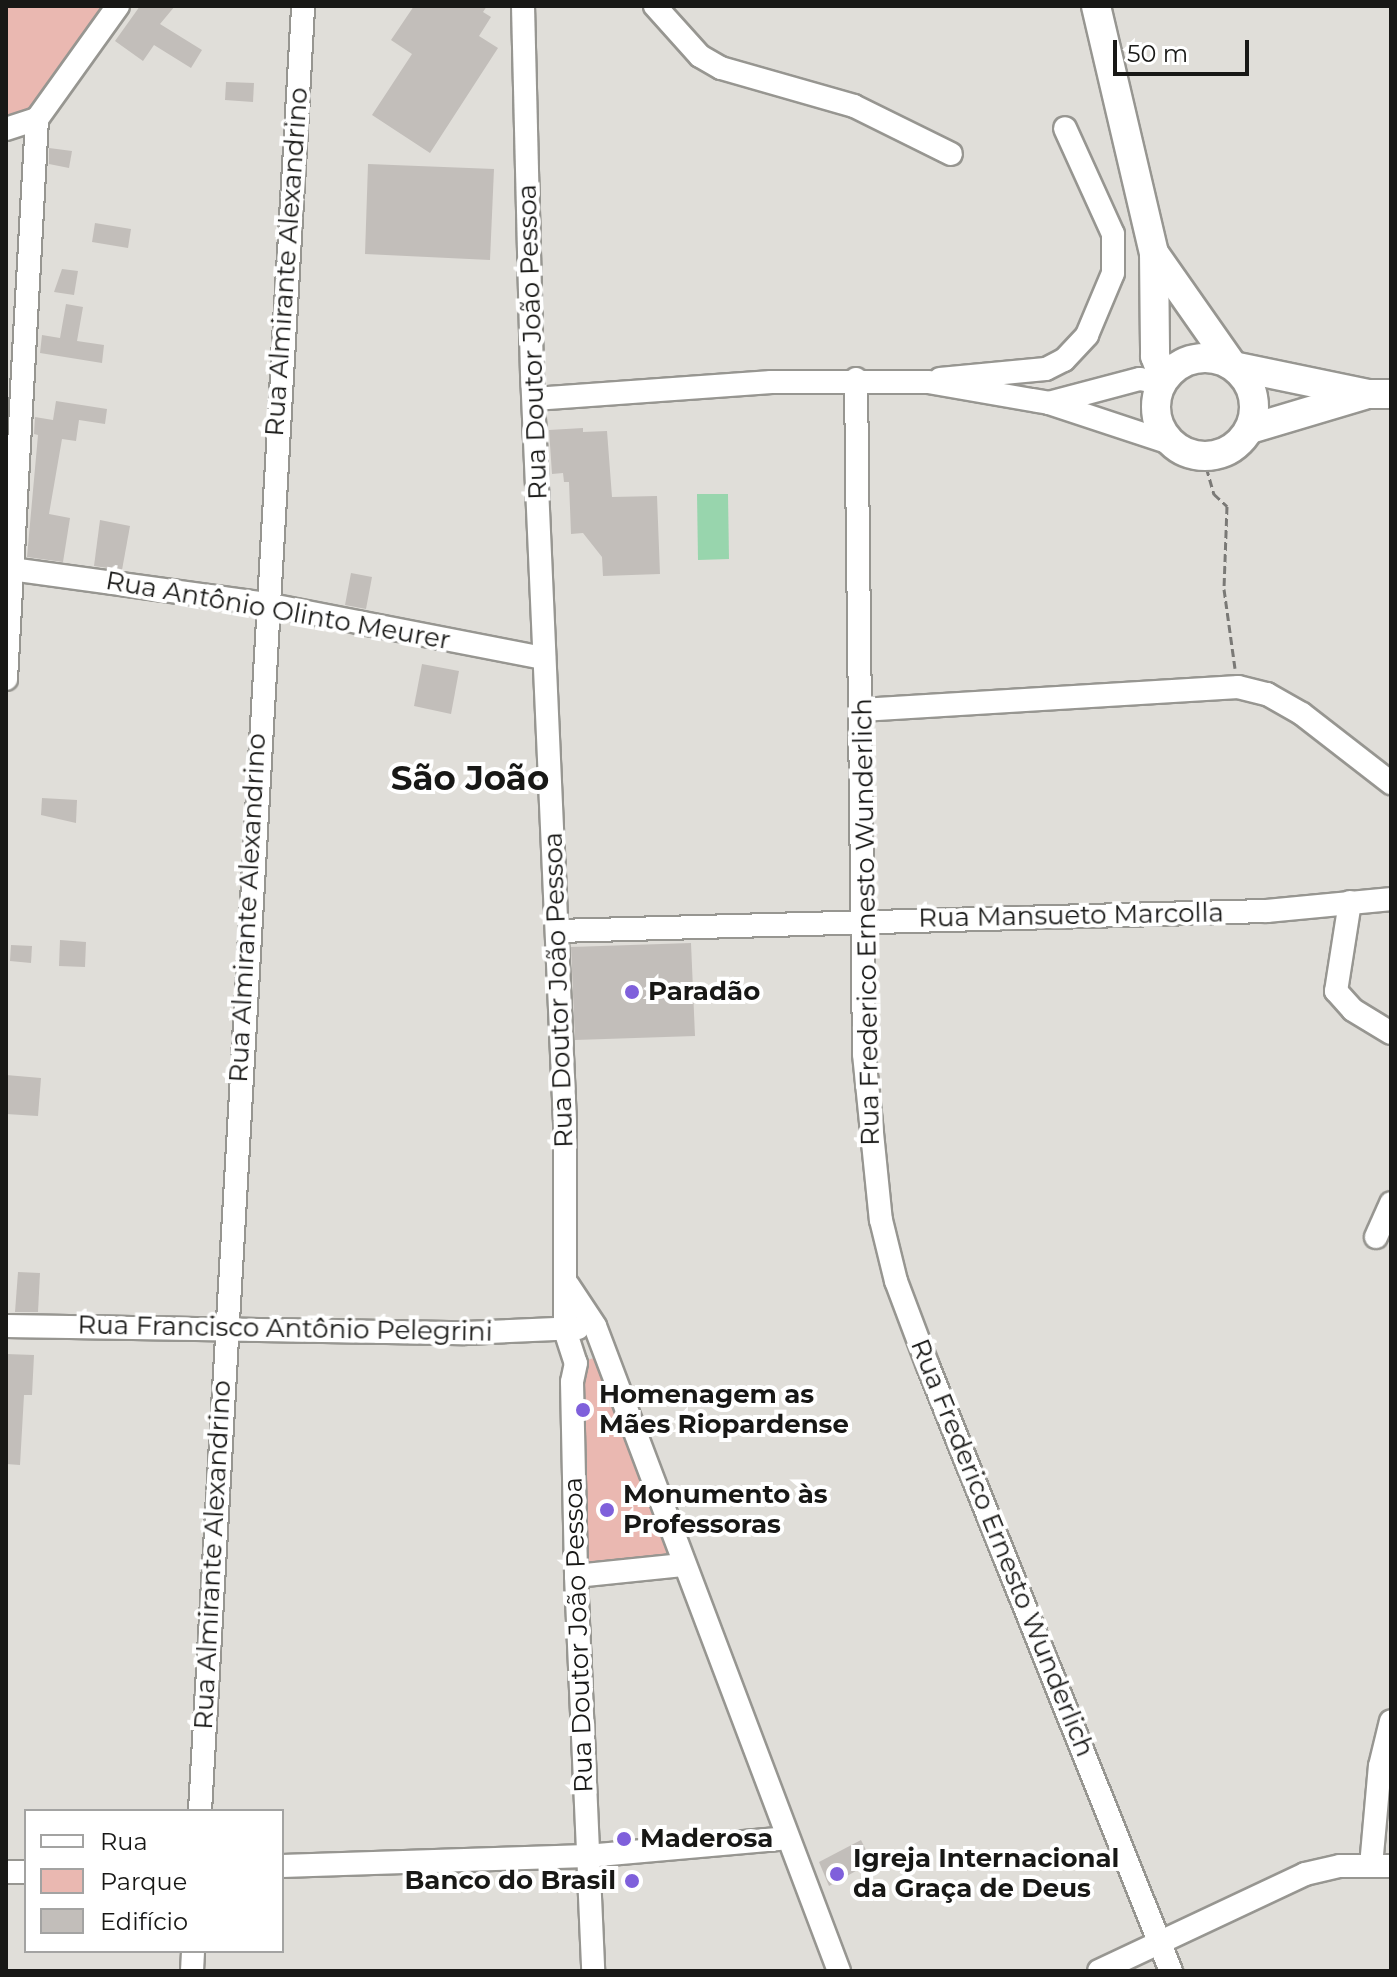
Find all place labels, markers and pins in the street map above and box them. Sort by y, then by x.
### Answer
place label: Paradão [648,976,760,1008]
marker: Paradão [623,983,641,1001]
place label: Homenagem as Mães Riopardense [599,1379,849,1440]
marker: Homenagem as Mães Riopardense [574,1401,592,1419]
place label: Monumento às Professoras [623,1479,828,1540]
marker: Monumento às Professoras [598,1501,616,1519]
place label: Maderosa [640,1823,773,1855]
marker: Maderosa [615,1830,633,1848]
place label: Igreja Internacional da Graça de Deus [853,1843,1119,1904]
place label: Banco do Brasil [404,1865,616,1897]
marker: Igreja Internacional da Graça de Deus [828,1865,846,1883]
marker: Banco do Brasil [623,1872,641,1890]

